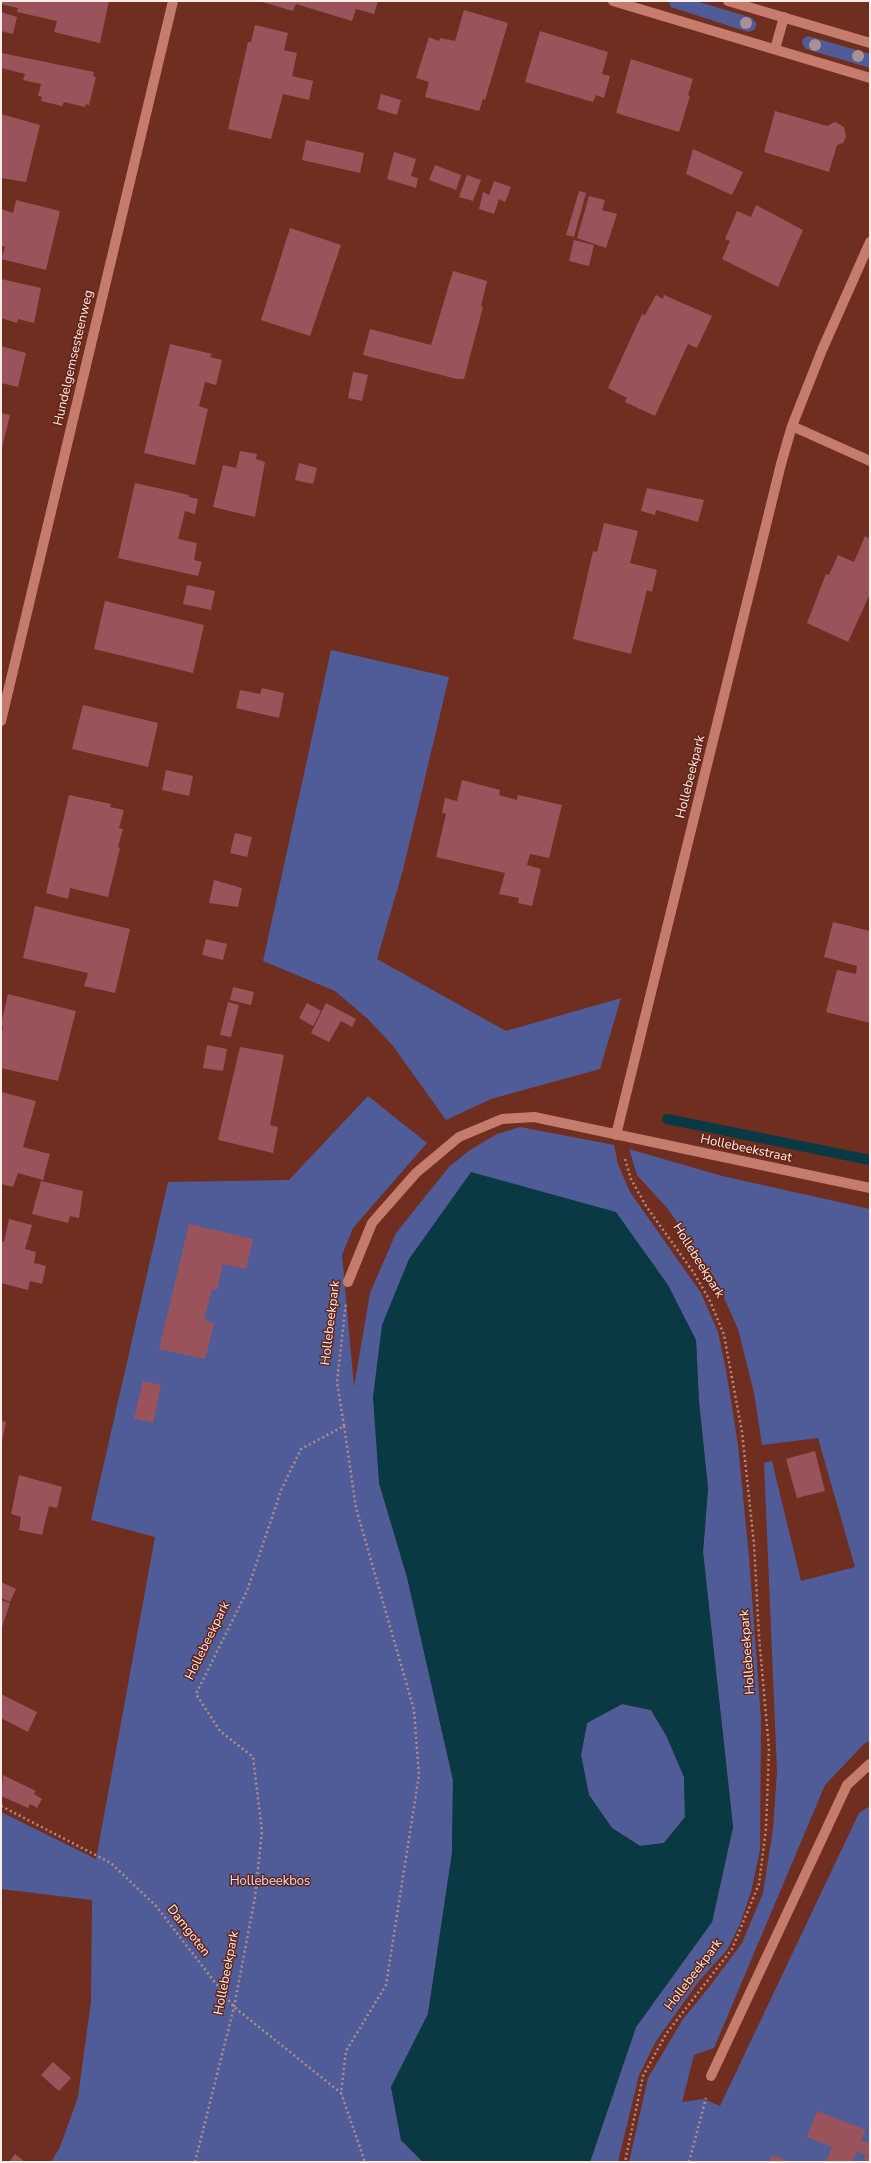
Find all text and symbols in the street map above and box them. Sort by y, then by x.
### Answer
street label: Hundelgemsesteenweg [51,289,97,427]
street label: Hollebeekpark [673,734,709,820]
street label: Hollebeekstraat [699,1132,793,1166]
street label: Hollebeekpark [669,1221,727,1301]
street label: Hollebeekpark [318,1280,344,1366]
street label: Hollebeekpark [182,1599,234,1683]
street label: Hollebeekpark [737,1609,759,1695]
park label: Hollebeekbos [230,1874,310,1890]
street label: Damgoten [163,1902,213,1960]
street label: Hollebeekpark [211,1930,243,2016]
street label: Hollebeekpark [662,1936,726,2014]

